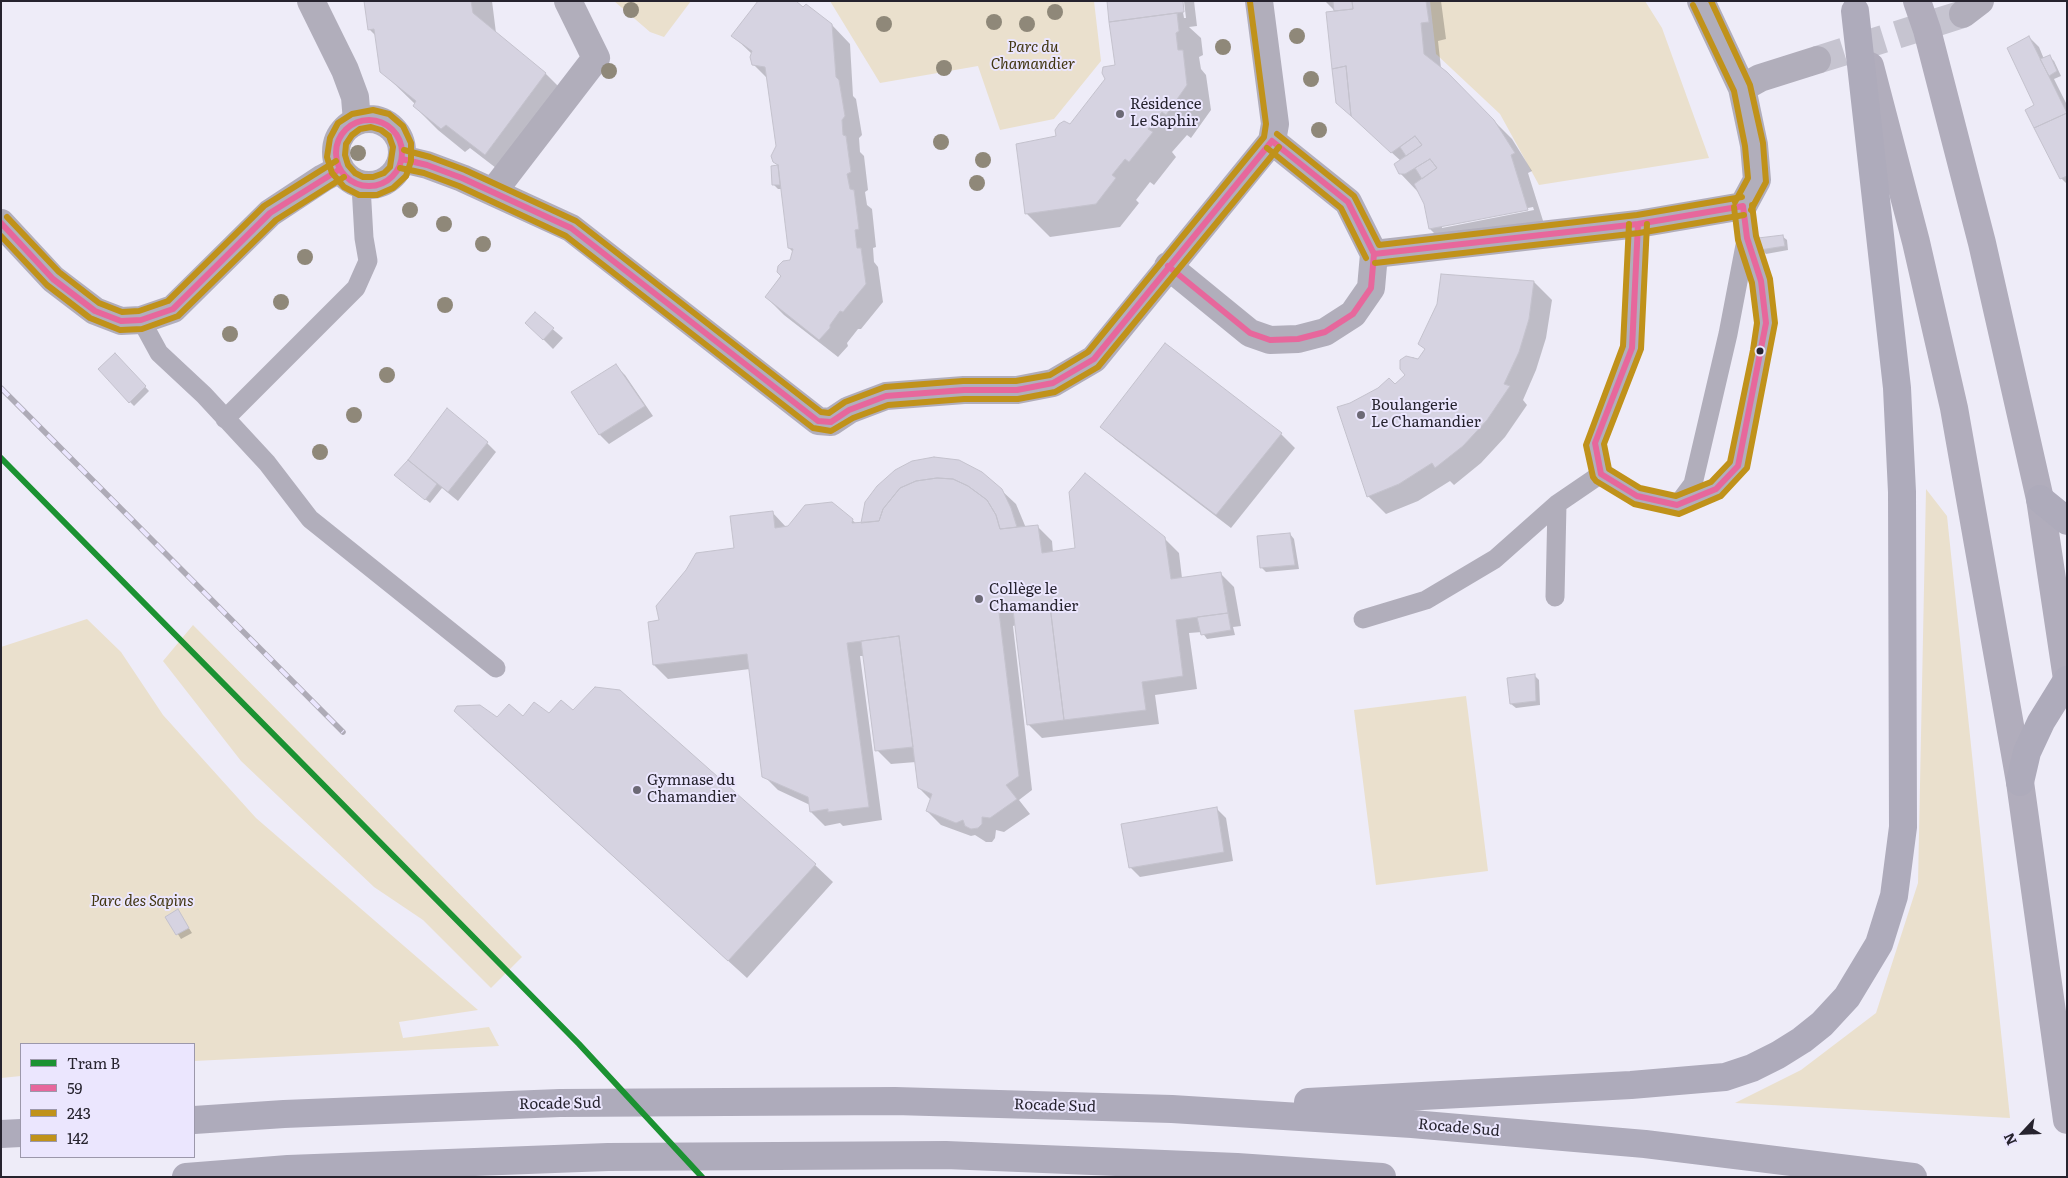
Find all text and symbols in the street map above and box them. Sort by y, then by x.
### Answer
park label: Parc du Chamandier [991,39,1075,74]
place label: Résidence Le Saphir [1130,96,1201,131]
marker: Résidence Le Saphir [1114,108,1126,120]
unlabelled marker [1755,346,1765,356]
place label: Boulangerie Le Chamandier [1371,397,1481,432]
marker: Boulangerie Le Chamandier [1355,409,1367,421]
place label: Collège le Chamandier [989,581,1078,616]
marker: Collège le Chamandier [973,593,985,605]
place label: Gymnase du Chamandier [647,772,736,807]
marker: Gymnase du Chamandier [631,784,643,796]
park label: Parc des Sapins [90,893,194,911]
legend [20,1043,195,1158]
text: Tram B [67,1051,120,1074]
text: 59 [67,1076,82,1099]
street label: Rocade Sud [519,1094,601,1114]
street label: Rocade Sud [1014,1096,1096,1116]
text: 243 [67,1101,91,1124]
north arrow [1998,1108,2048,1158]
street label: Rocade Sud [1417,1115,1501,1141]
text: 142 [67,1126,88,1149]
text: N [1998,1130,2021,1149]

